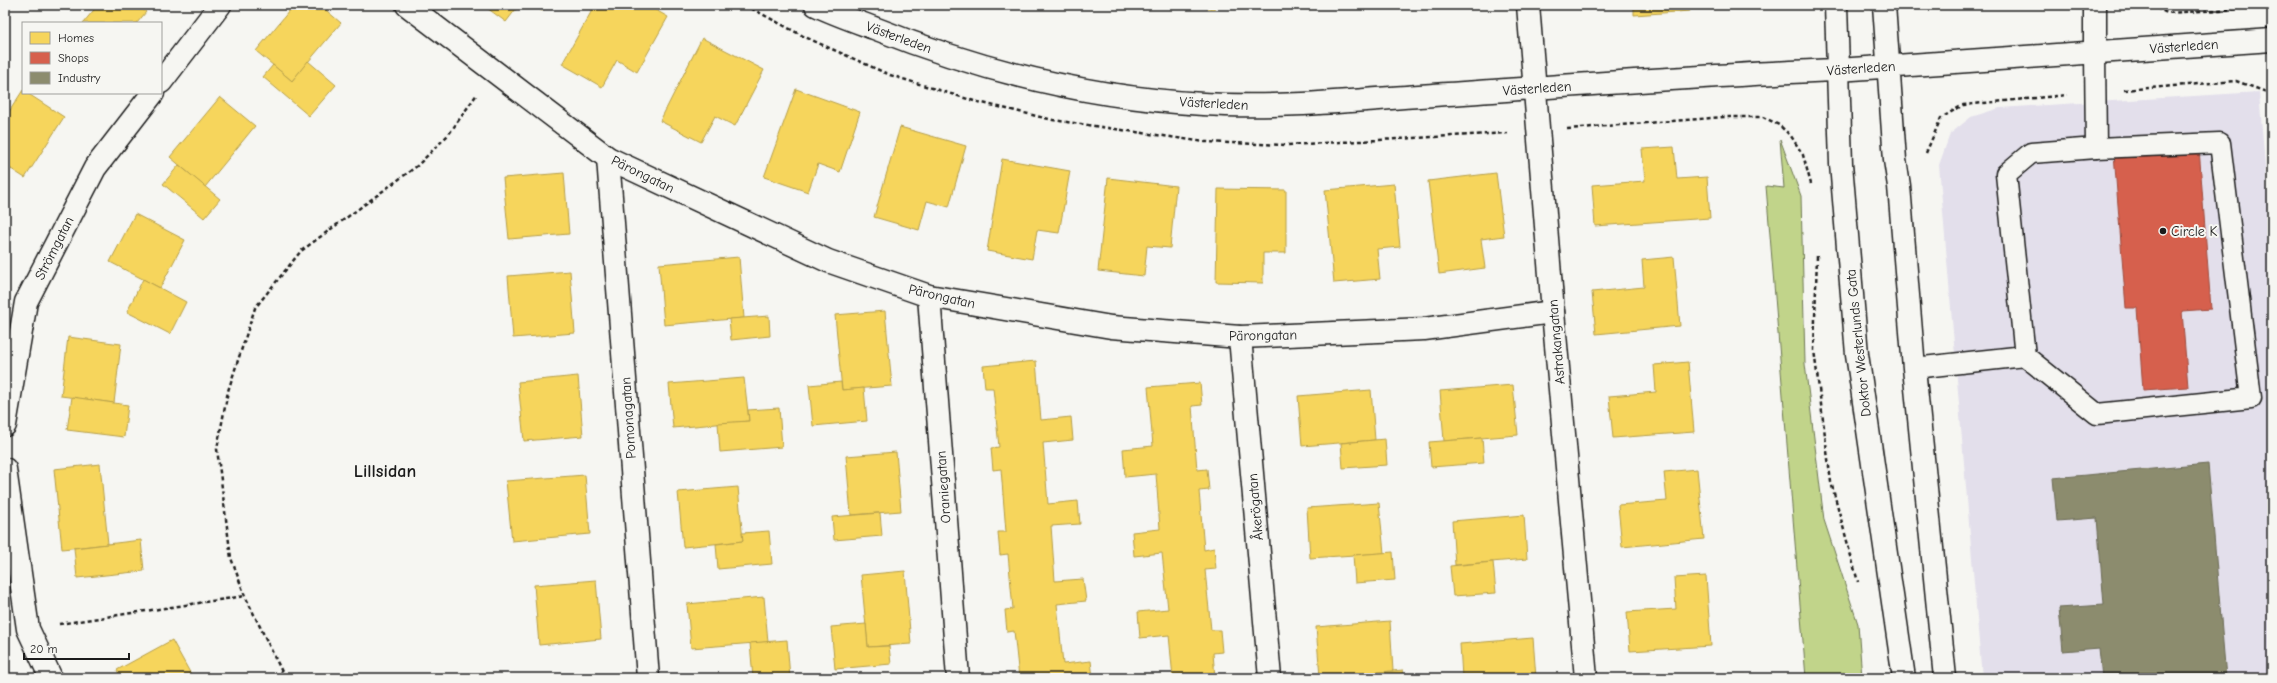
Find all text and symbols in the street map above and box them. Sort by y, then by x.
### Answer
street label: Västerleden [864,18,934,57]
legend [22,22,162,94]
text: Homes [58,31,94,45]
street label: Västerleden [2149,36,2219,57]
text: Shops [58,51,89,65]
street label: Västerleden [1826,58,1896,79]
text: Industry [58,71,101,85]
street label: Västerleden [1502,78,1572,99]
street label: Västerleden [1179,93,1249,114]
street label: Pärongatan [608,152,677,197]
street label: Strömgatan [31,214,78,283]
place label: Circle K [2171,223,2217,240]
marker: Circle K [2158,226,2168,236]
street label: Doktor Westerlunds Gata [1842,268,1875,418]
street label: Pärongatan [907,281,977,312]
street label: Astrakangatan [1544,299,1569,385]
street label: Pärongatan [1229,326,1297,345]
street label: Pomonagatan [617,377,640,459]
street label: Oraniegatan [932,450,955,524]
district label: Lillsidan [354,461,416,482]
street label: Åkerögatan [1244,473,1267,541]
scale bar [24,635,129,661]
text: 20 m [30,642,58,656]

